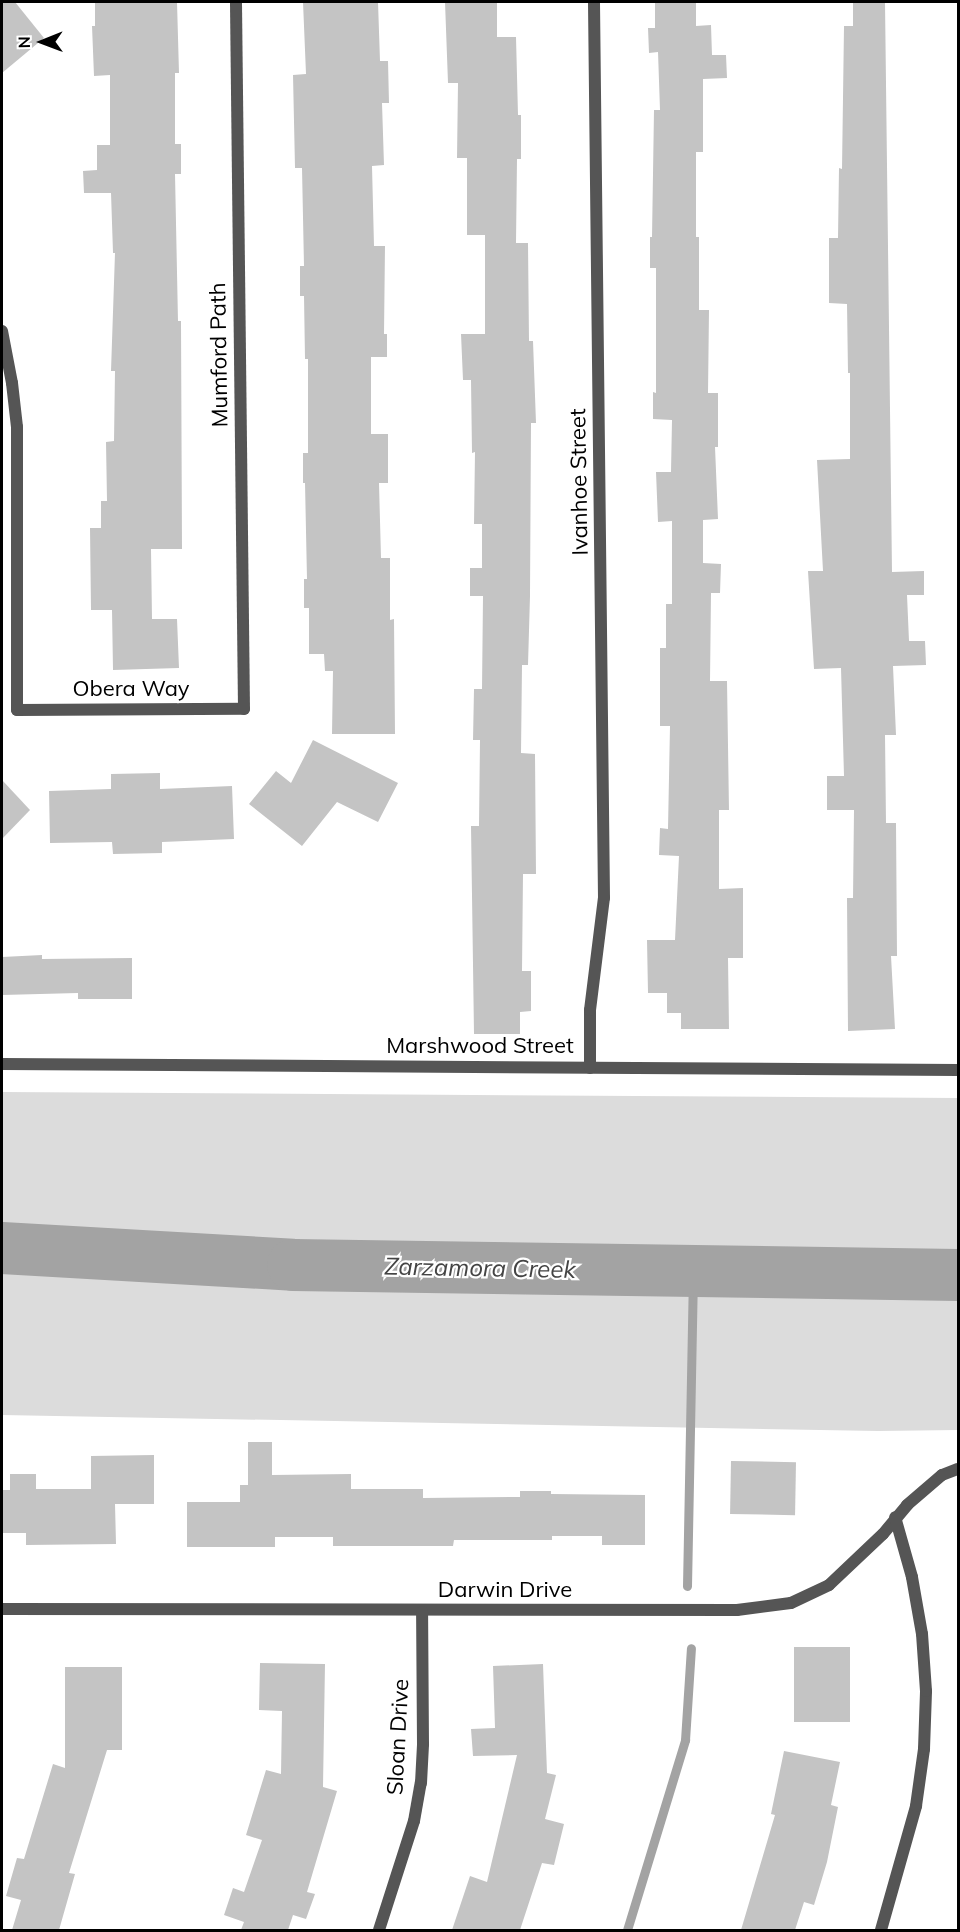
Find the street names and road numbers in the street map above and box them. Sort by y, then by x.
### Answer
street label: Mumford Path [205,282,233,428]
street label: Ivanhoe Street [565,408,593,556]
street label: Obera Way [73,676,189,702]
street label: Marshwood Street [386,1033,574,1059]
street label: Darwin Drive [438,1577,572,1603]
street label: Sloan Drive [382,1678,414,1796]

